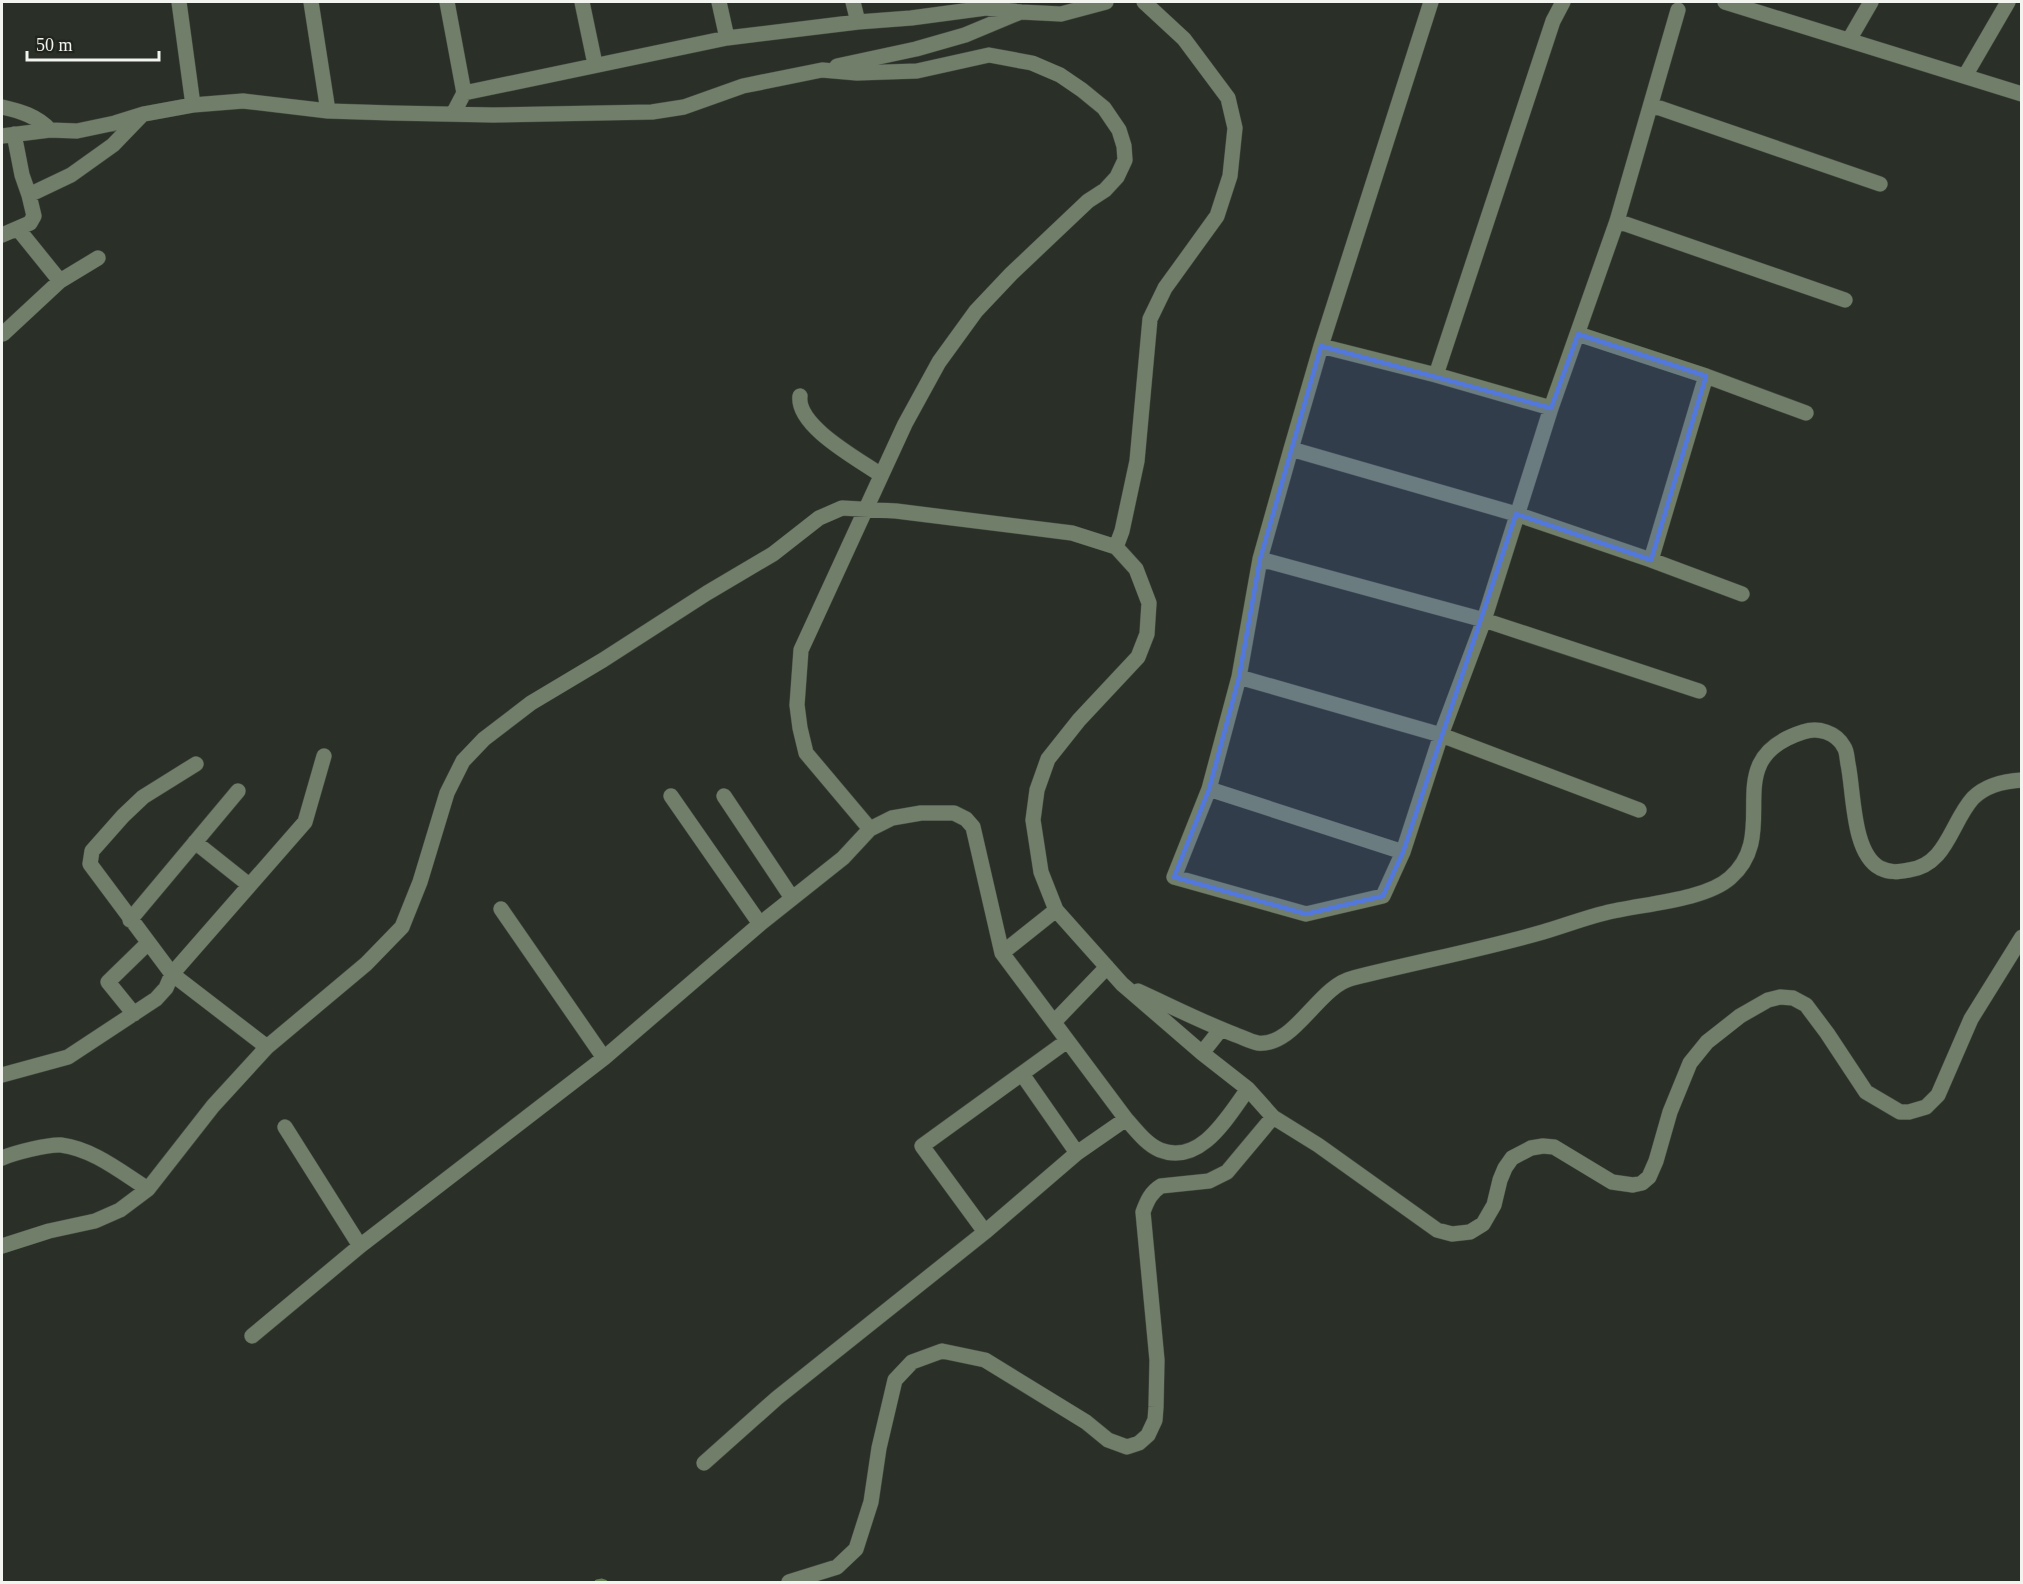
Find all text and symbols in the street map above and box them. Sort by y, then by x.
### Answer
scale bar [27,24,159,62]
text: 50 m [36,35,73,55]

